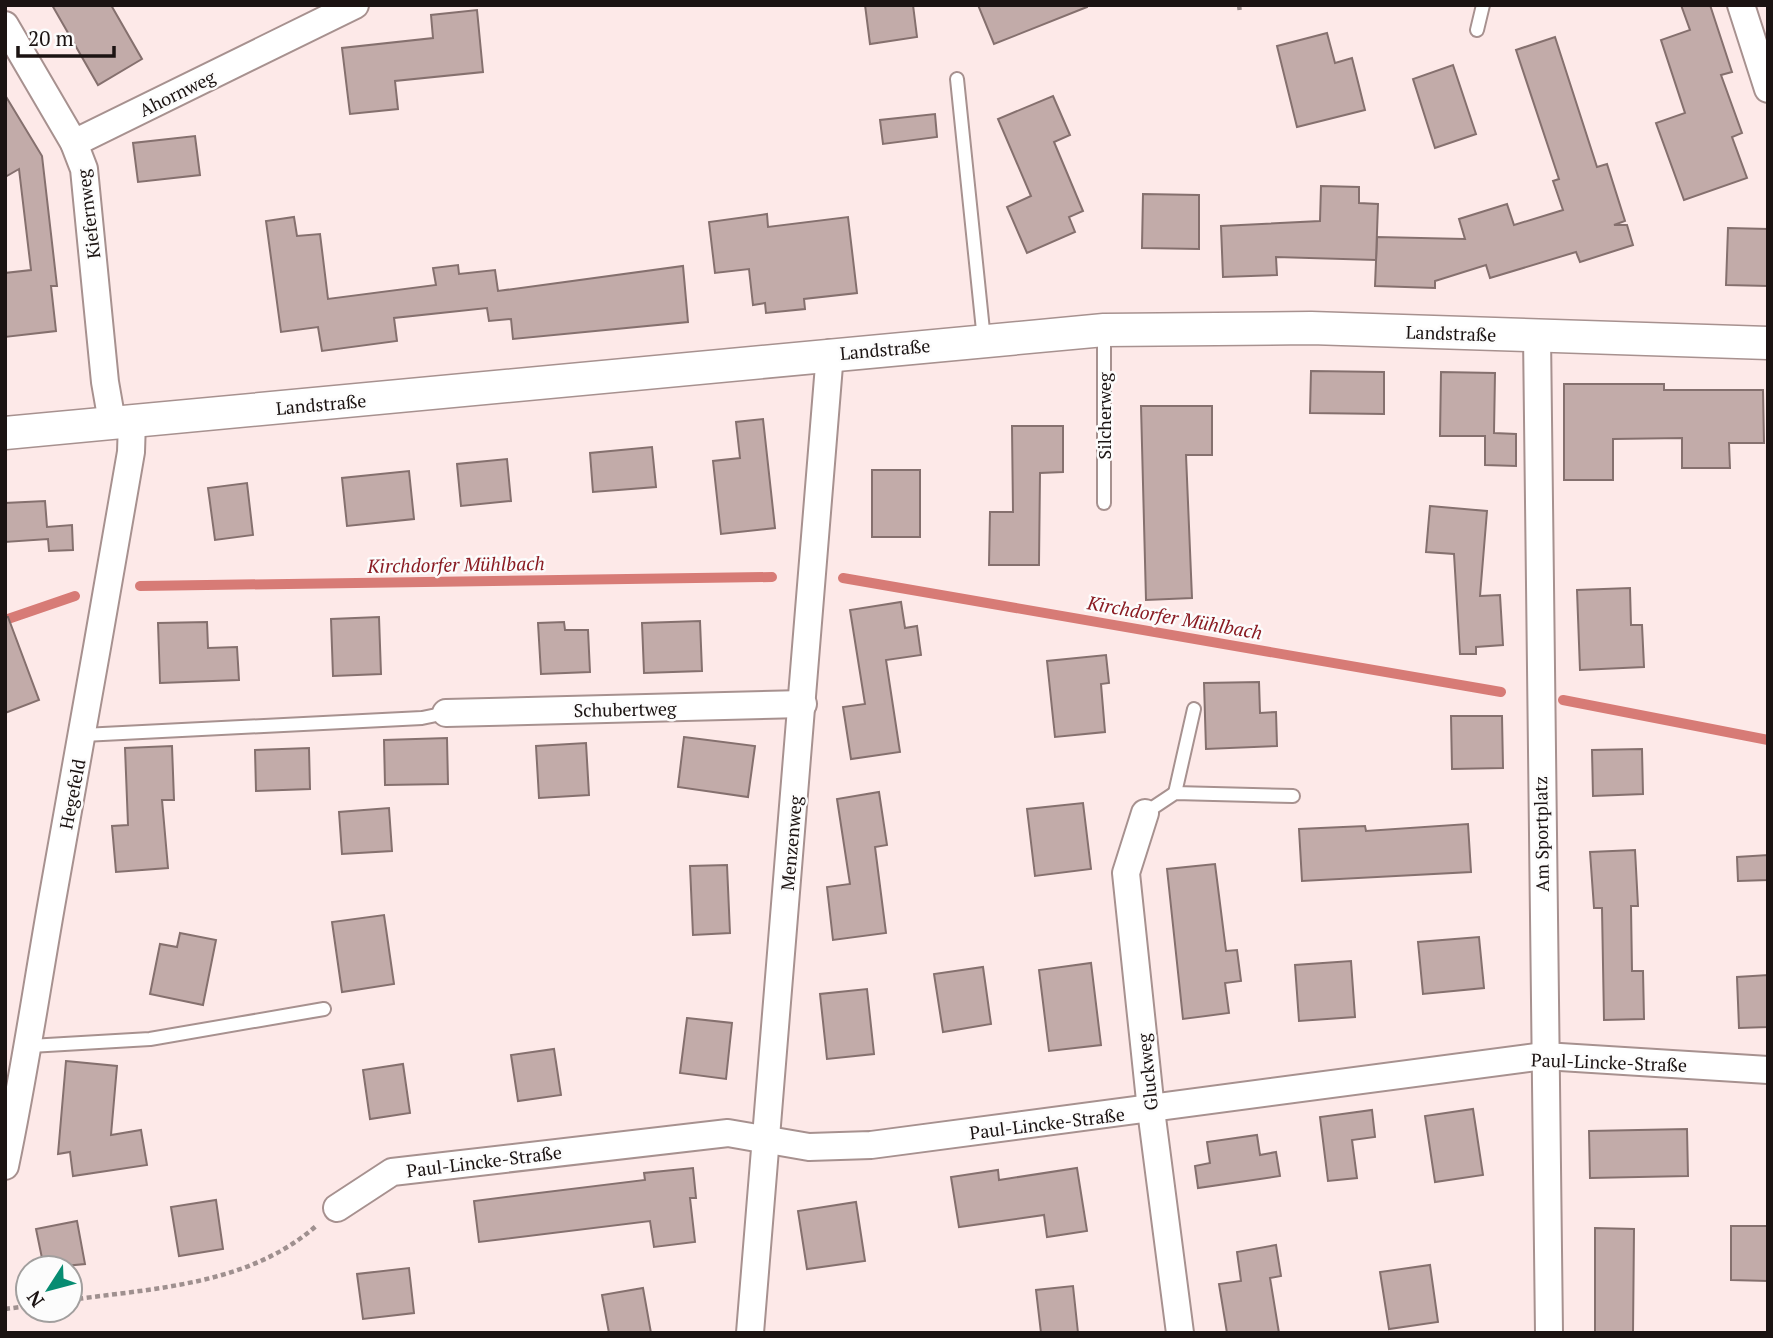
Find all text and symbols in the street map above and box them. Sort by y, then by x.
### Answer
scale bar [18,14,114,58]
text: 20 m [28,24,74,52]
street label: Ahornweg [135,64,220,122]
street label: Kiefernweg [71,167,105,260]
street label: Landstraße [1405,319,1497,347]
street label: Landstraße [839,333,931,365]
street label: Silcherweg [1092,372,1116,460]
street label: Landstraße [275,388,367,420]
water label: Kirchdorfer Mühlbach [366,550,545,578]
water label: Kirchdorfer Mühlbach [1085,589,1264,645]
street label: Schubertweg [573,696,677,722]
street label: Hegefeld [53,757,91,831]
street label: Am Sportplatz [1528,776,1554,892]
street label: Menzenweg [775,794,807,891]
street label: Gluckweg [1131,1032,1163,1112]
street label: Paul-Lincke-Straße [1531,1047,1687,1077]
street label: Paul-Lincke-Straße [968,1102,1126,1144]
street label: Paul-Lincke-Straße [405,1140,563,1182]
north arrow [14,1254,84,1324]
text: N [20,1286,49,1312]

